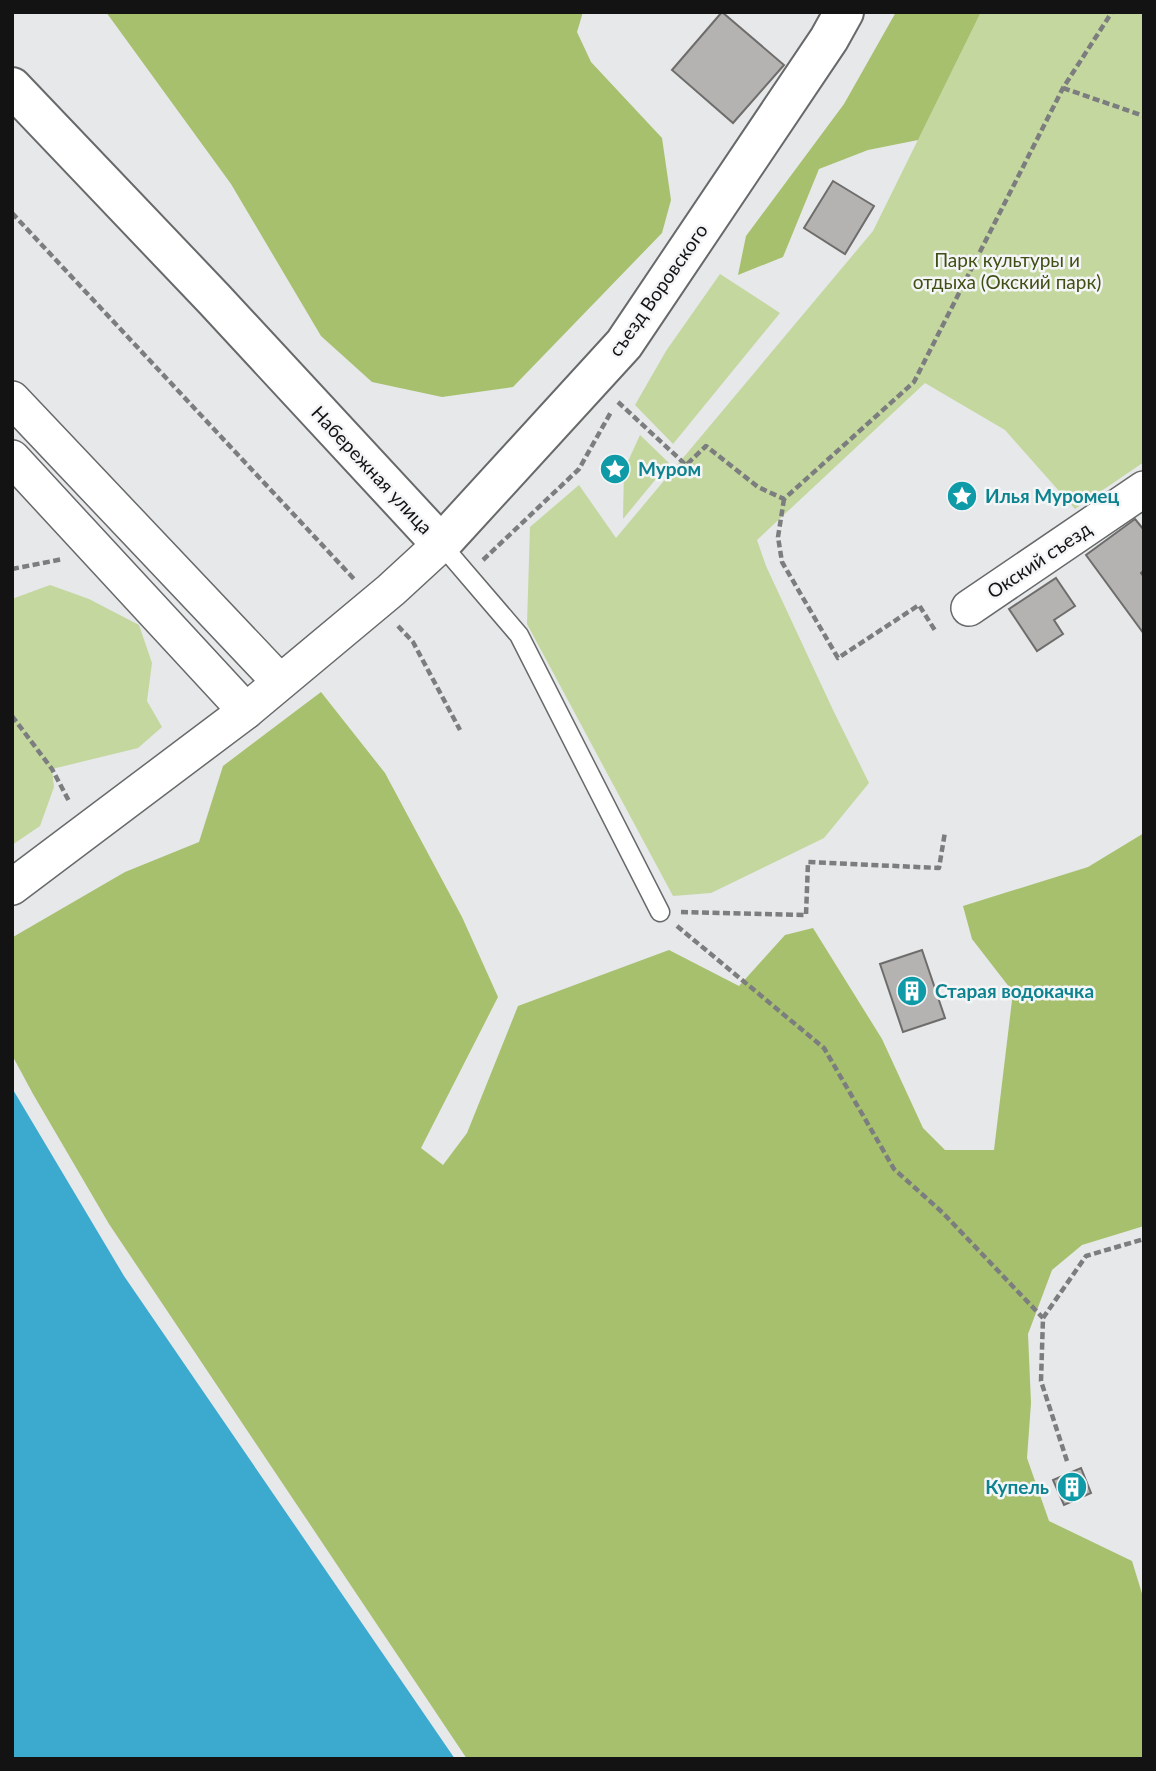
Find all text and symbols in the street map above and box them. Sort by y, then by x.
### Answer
street label: съезд Воровского [603,219,712,360]
park label: Парк культуры и отдыха (Окский парк) [913,248,1101,293]
street label: Набережная улица [307,401,438,538]
place icon: Муром [598,452,632,486]
place label: Муром [638,457,701,480]
place icon: Илья Муромец [945,479,979,513]
place label: Илья Муромец [985,484,1119,507]
street label: Окский съезд [982,516,1095,603]
building icon: Старая водокачка [895,974,929,1008]
place label: Старая водокачка [935,979,1094,1002]
building icon: Купель [1055,1470,1089,1504]
place label: Купель [985,1475,1049,1498]

